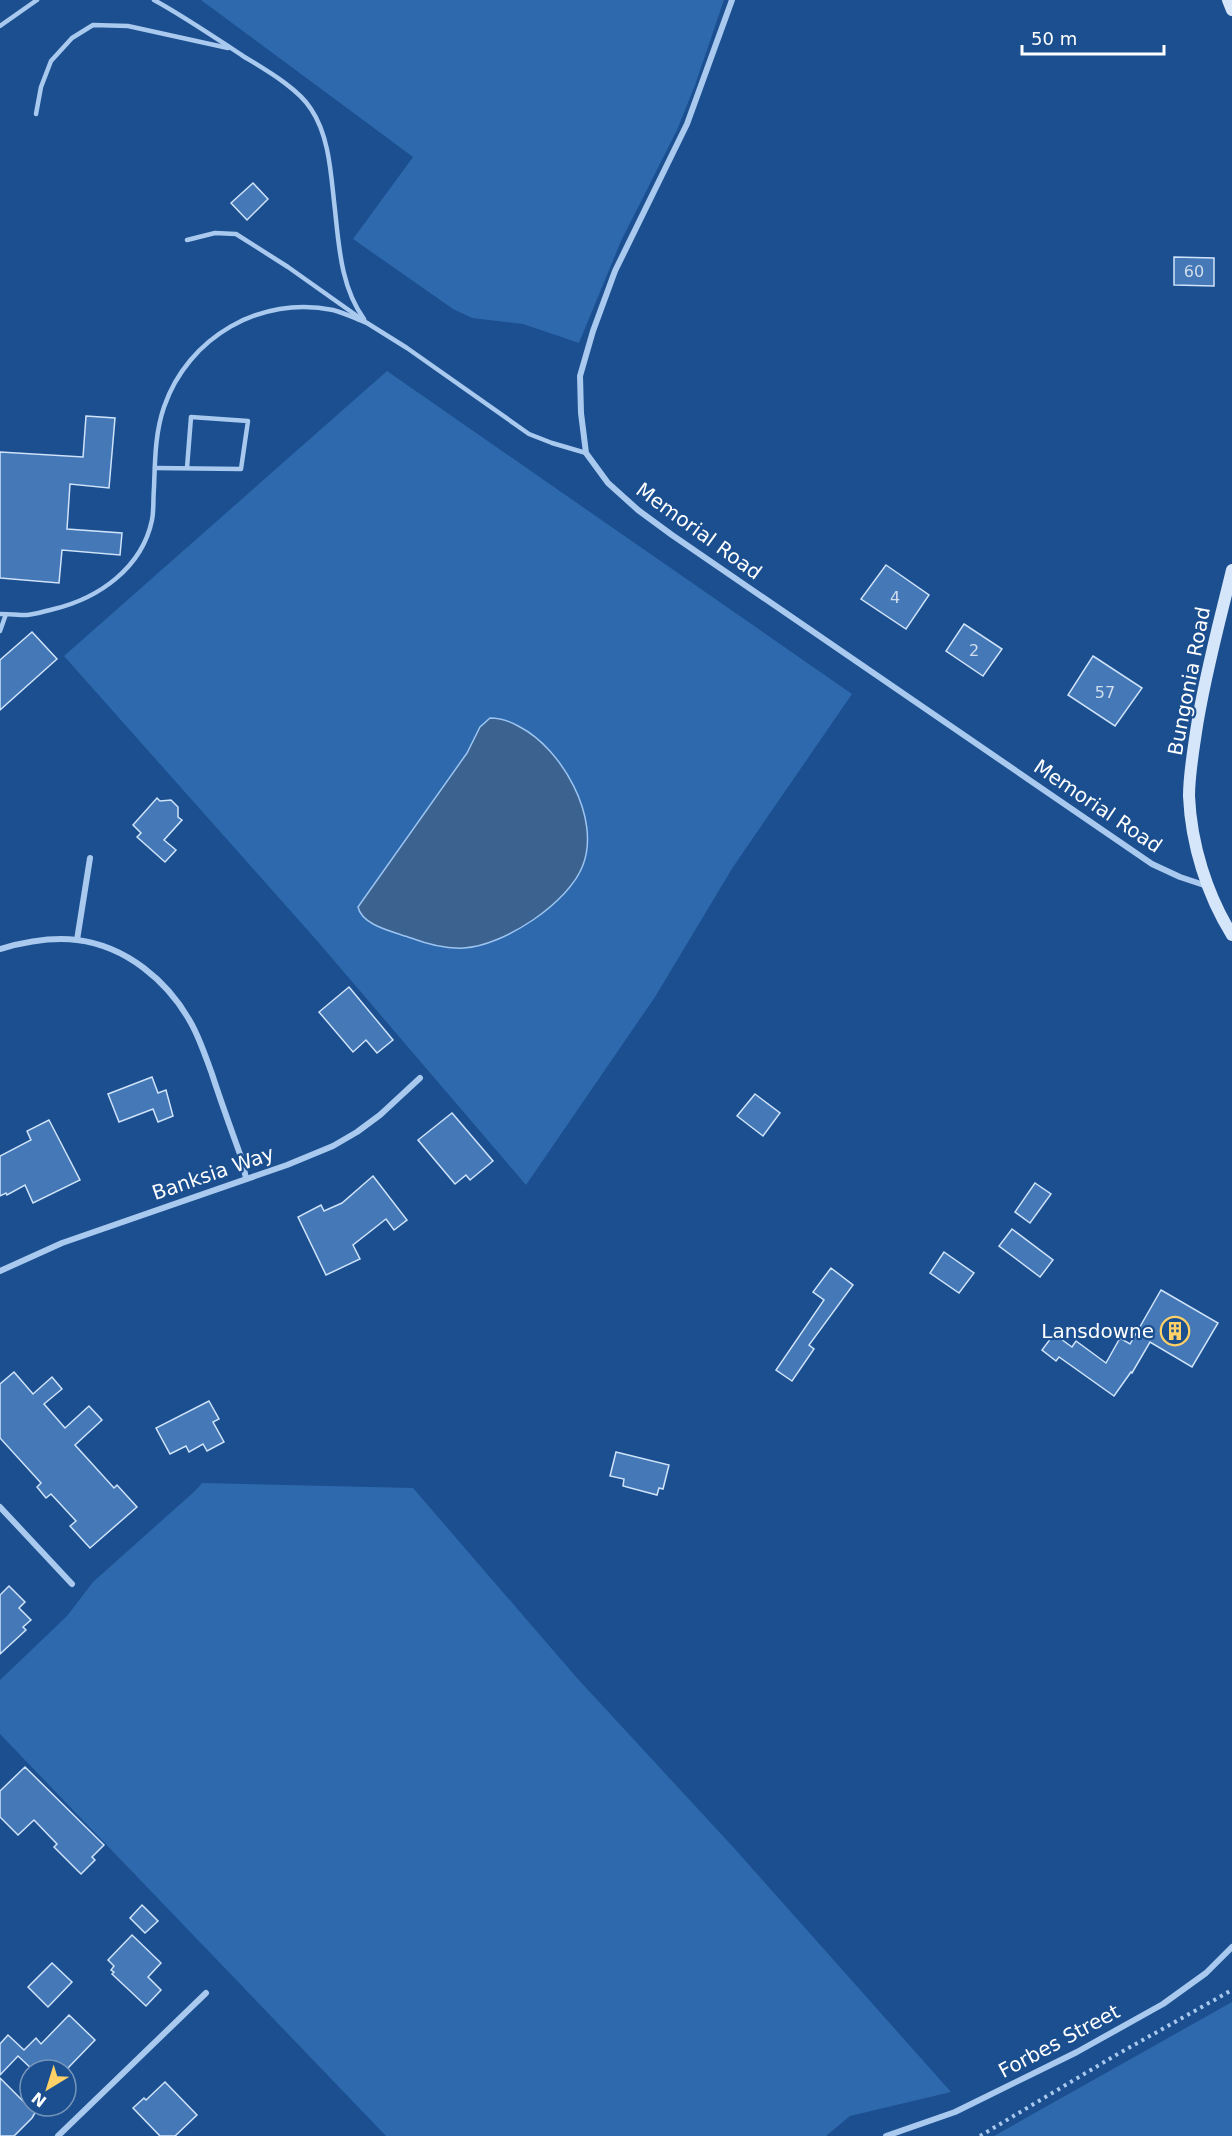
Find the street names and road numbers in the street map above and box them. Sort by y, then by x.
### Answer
street label: Memorial Road [632,477,766,585]
street label: Bungonia Road [1163,605,1215,757]
street label: Memorial Road [1029,754,1167,858]
street label: Banksia Way [149,1141,277,1205]
street label: Forbes Street [994,1999,1124,2083]

